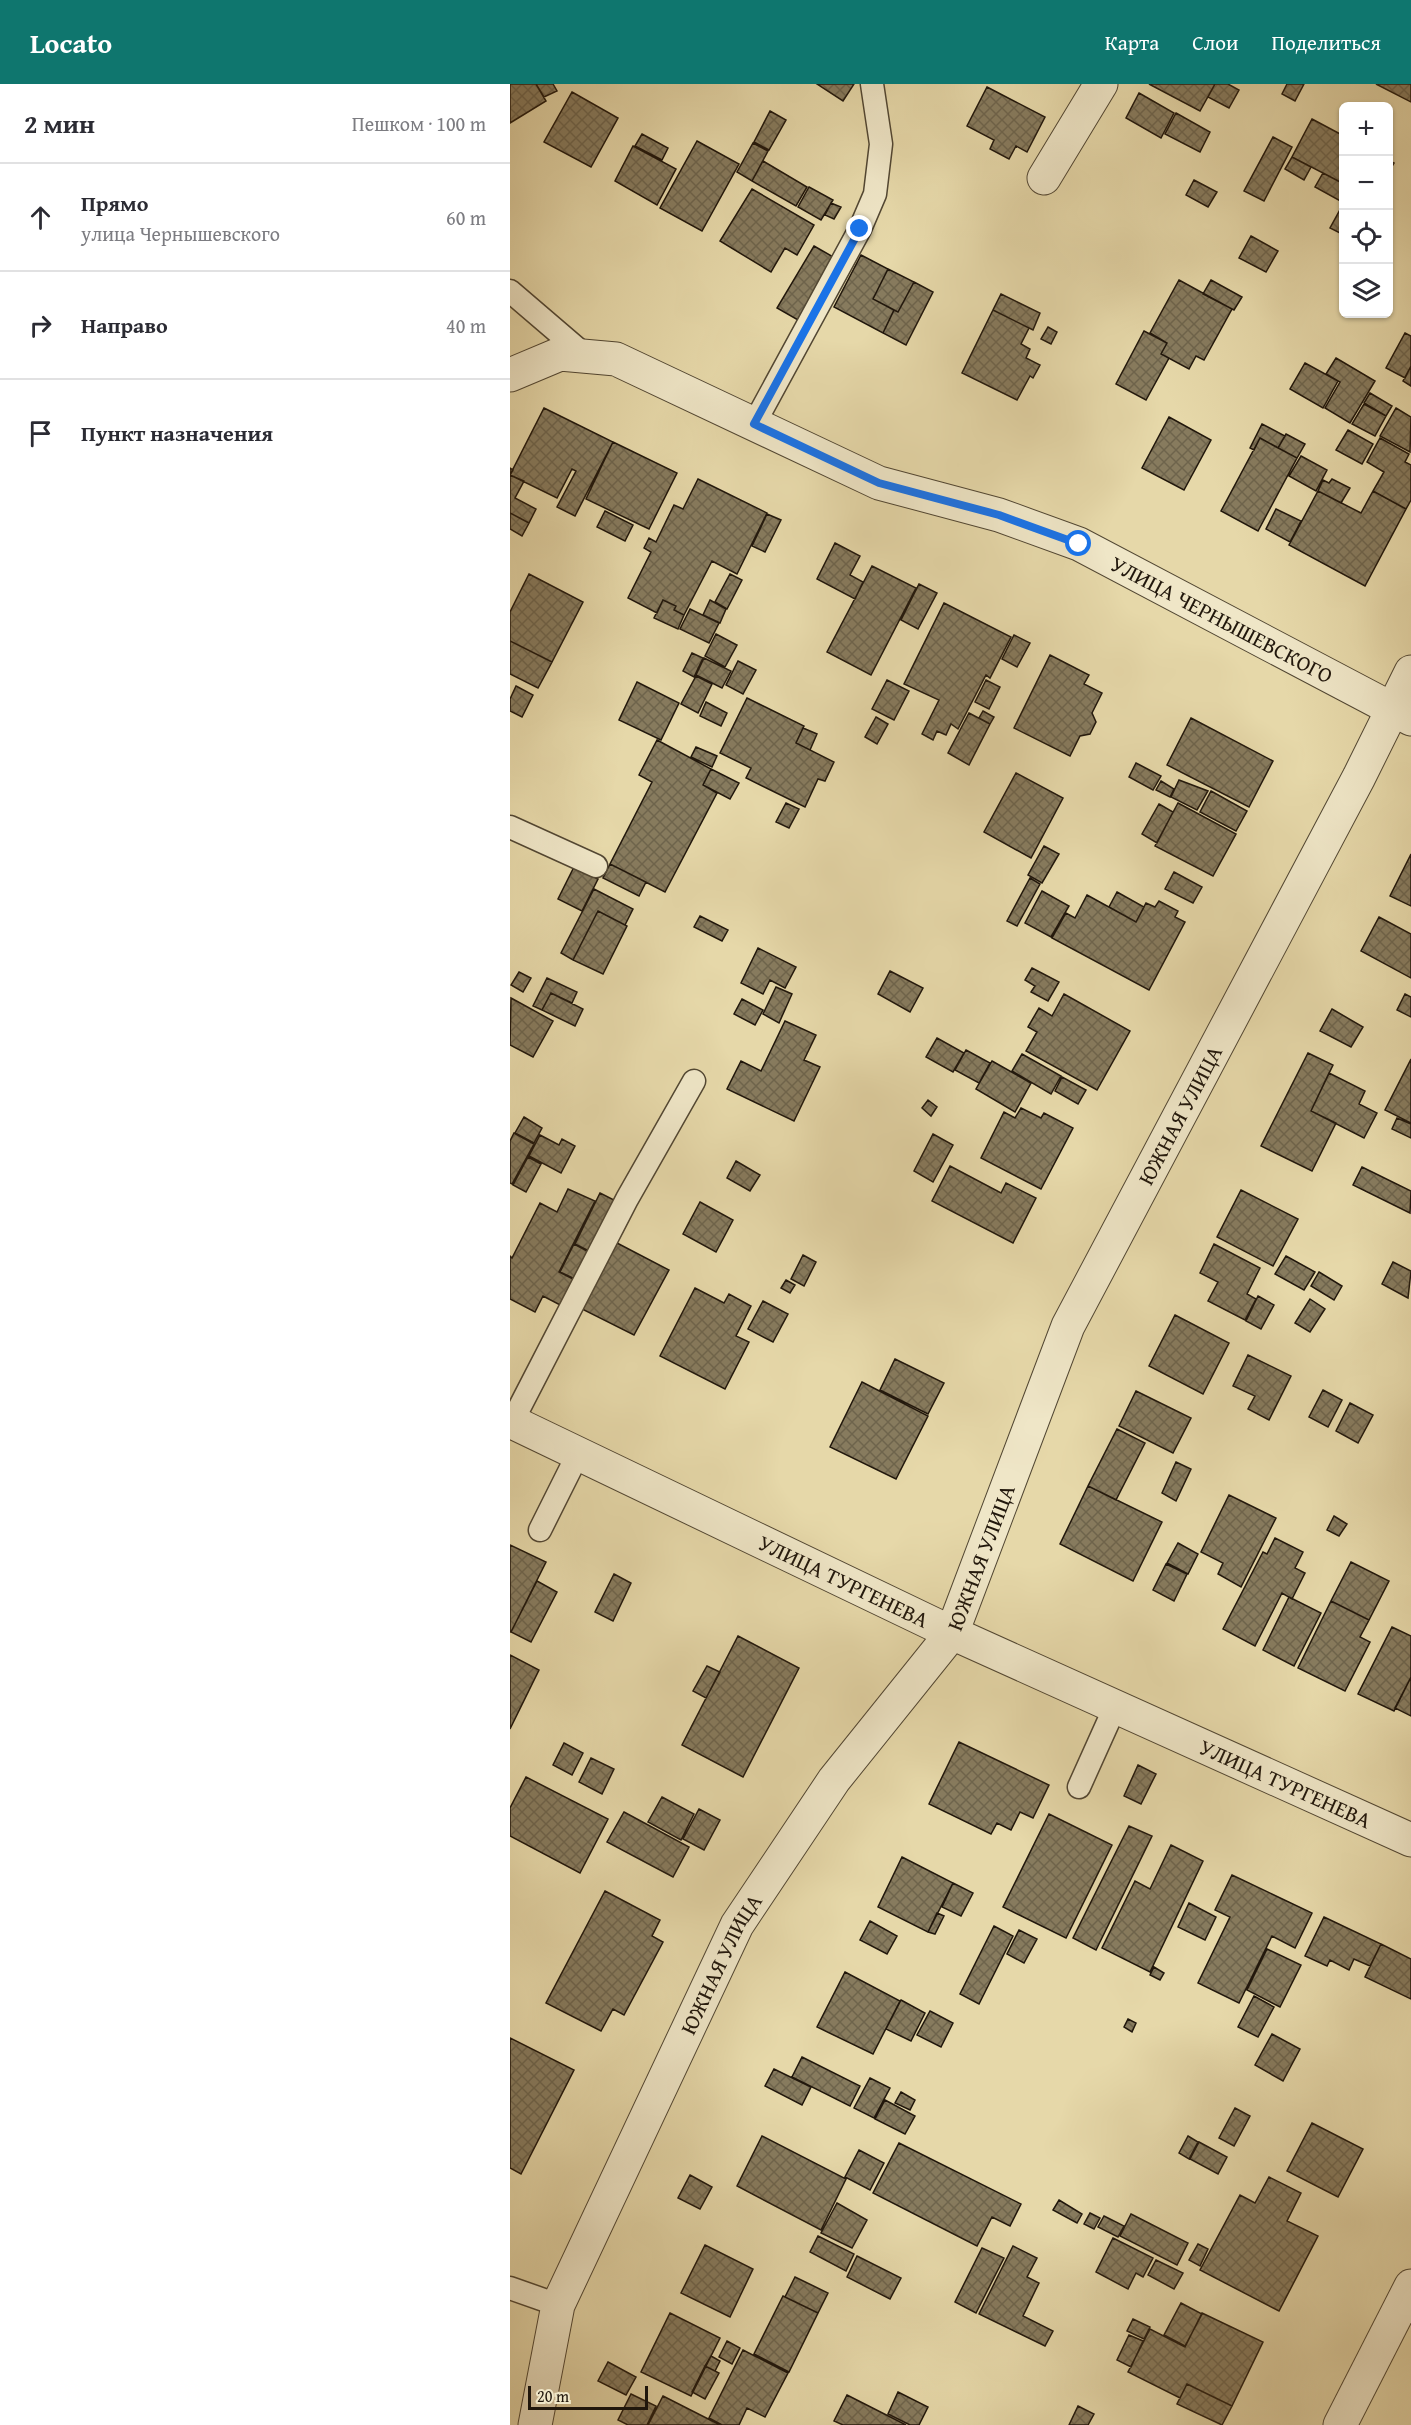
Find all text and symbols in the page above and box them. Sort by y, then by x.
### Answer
text: Locato [30,22,112,63]
text: Карта [1105,27,1159,58]
text: Слои [1192,27,1238,58]
text: Поделиться [1271,27,1381,58]
map controls [1339,102,1393,318]
button: + [1339,102,1393,156]
text: 2 мин [24,104,95,143]
text: Пешком · 100 m [352,109,486,138]
button: − [1339,156,1393,210]
text: Прямо [81,187,148,219]
icon: ahead [24,201,57,234]
text: 60 m [446,203,486,232]
button: locate [1339,210,1393,264]
route end [846,215,872,241]
text: улица Чернышевского [81,219,280,248]
button: layers [1339,264,1393,318]
icon: right [24,309,57,342]
text: Направо [81,309,168,341]
text: 40 m [446,311,486,340]
icon: arrive [24,417,57,450]
text: Пункт назначения [81,417,273,449]
route start [1065,530,1091,556]
street label: УЛИЦА ЧЕРНЫШЕВСКОГО [1105,547,1339,691]
street label: ЮЖНАЯ УЛИЦА [1130,1039,1230,1191]
street label: ЮЖНАЯ УЛИЦА [938,1479,1023,1635]
street label: УЛИЦА ТУРГЕНЕВА [753,1526,935,1636]
street label: УЛИЦА ТУРГЕНЕВА [1194,1731,1377,1836]
street label: ЮЖНАЯ УЛИЦА [672,1887,770,2040]
scale bar [528,2383,648,2410]
text: 20 m [537,2384,569,2408]

